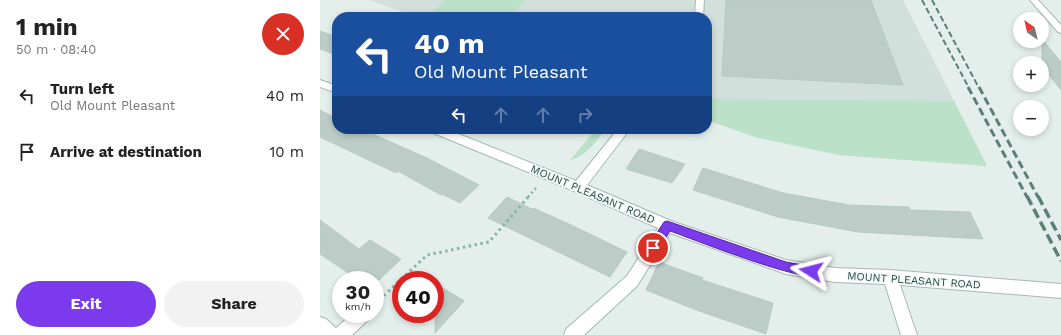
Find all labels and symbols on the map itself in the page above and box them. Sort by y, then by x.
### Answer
north arrow [1013,12,1049,48]
street label: MOUNT PLEASANT ROAD [529,162,657,227]
pin [636,231,670,265]
position arrow [790,250,832,292]
street label: MOUNT PLEASANT ROAD [847,269,981,292]
speed limit sign: 40 [392,271,444,323]

